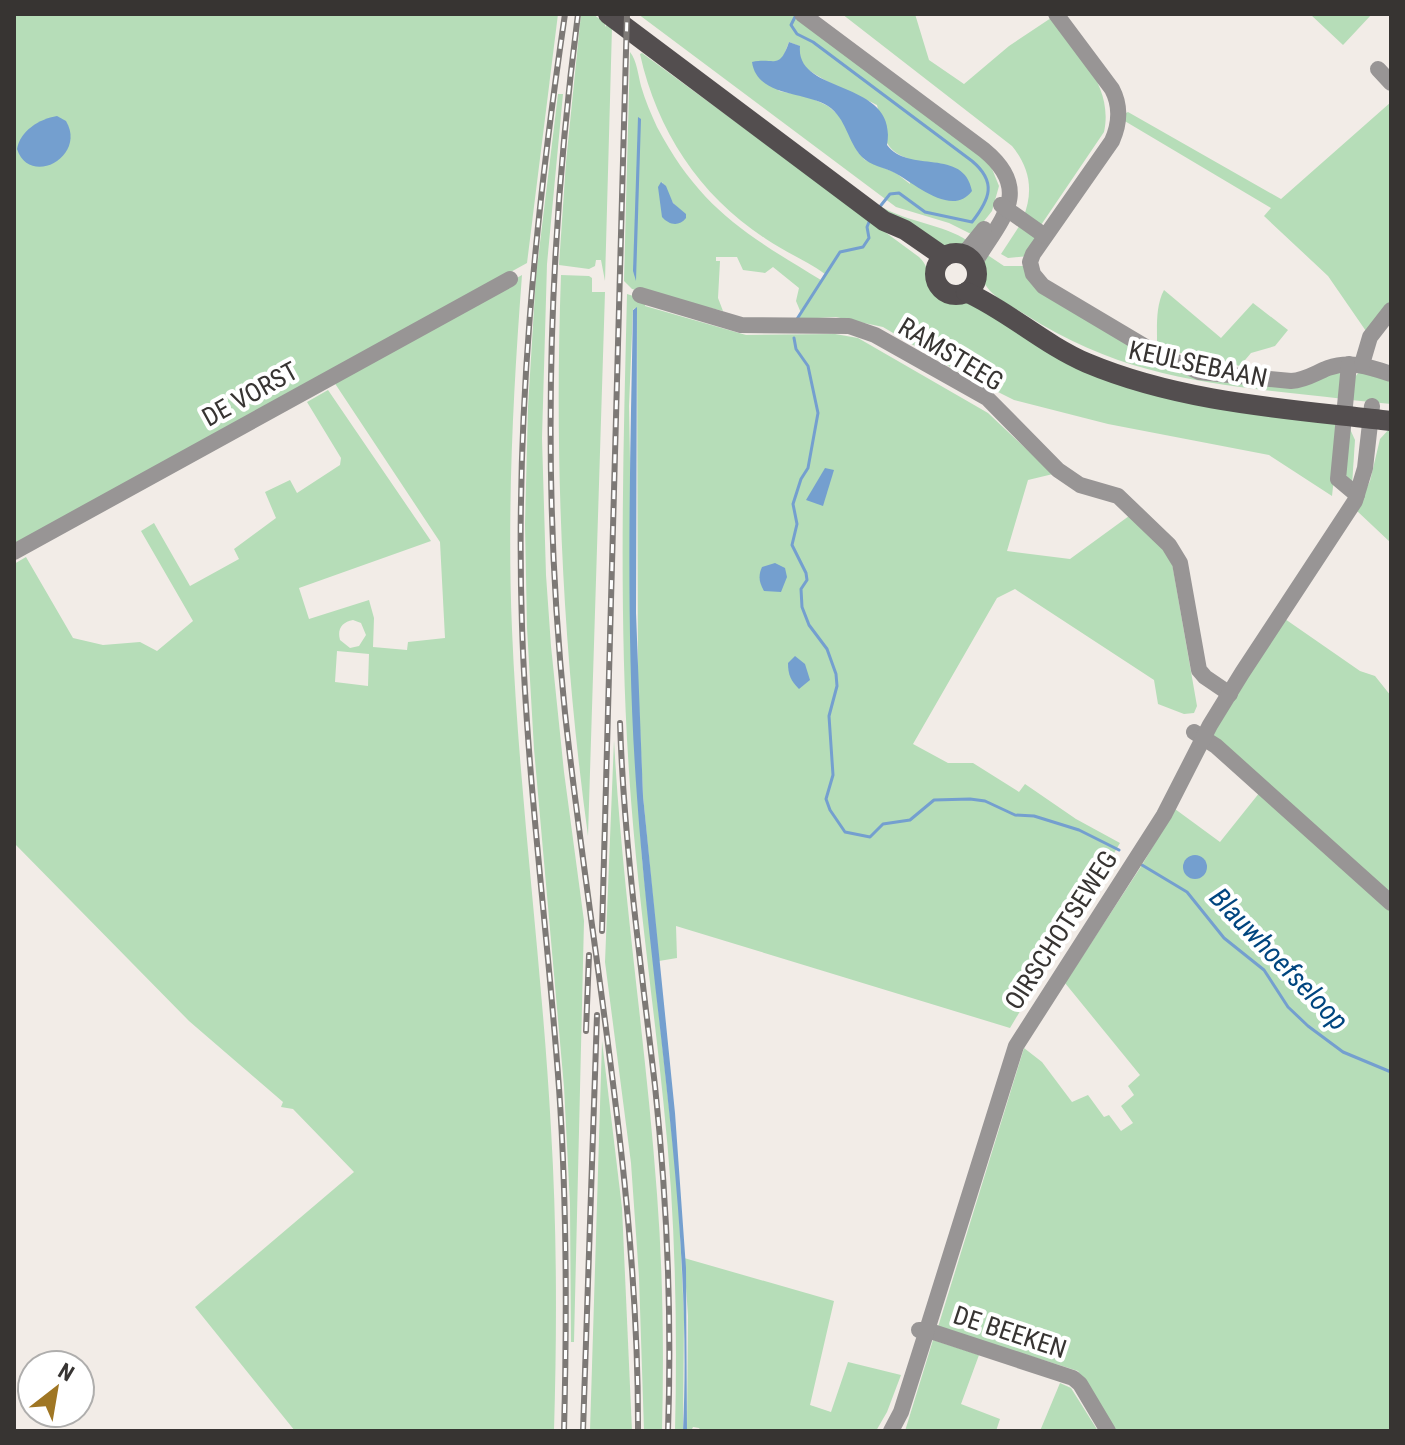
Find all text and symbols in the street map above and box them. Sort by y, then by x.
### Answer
street label: RAMSTEEG [893,311,1009,397]
street label: KEULSEBAAN [1126,335,1270,393]
street label: DE VORST [197,356,303,432]
street label: OIRSCHOTSEWEG [998,845,1124,1015]
water label: Blauwhoefseloop [1203,881,1355,1037]
street label: DE BEEKEN [950,1300,1070,1364]
north arrow [16,1349,96,1429]
text: N [54,1358,78,1386]

